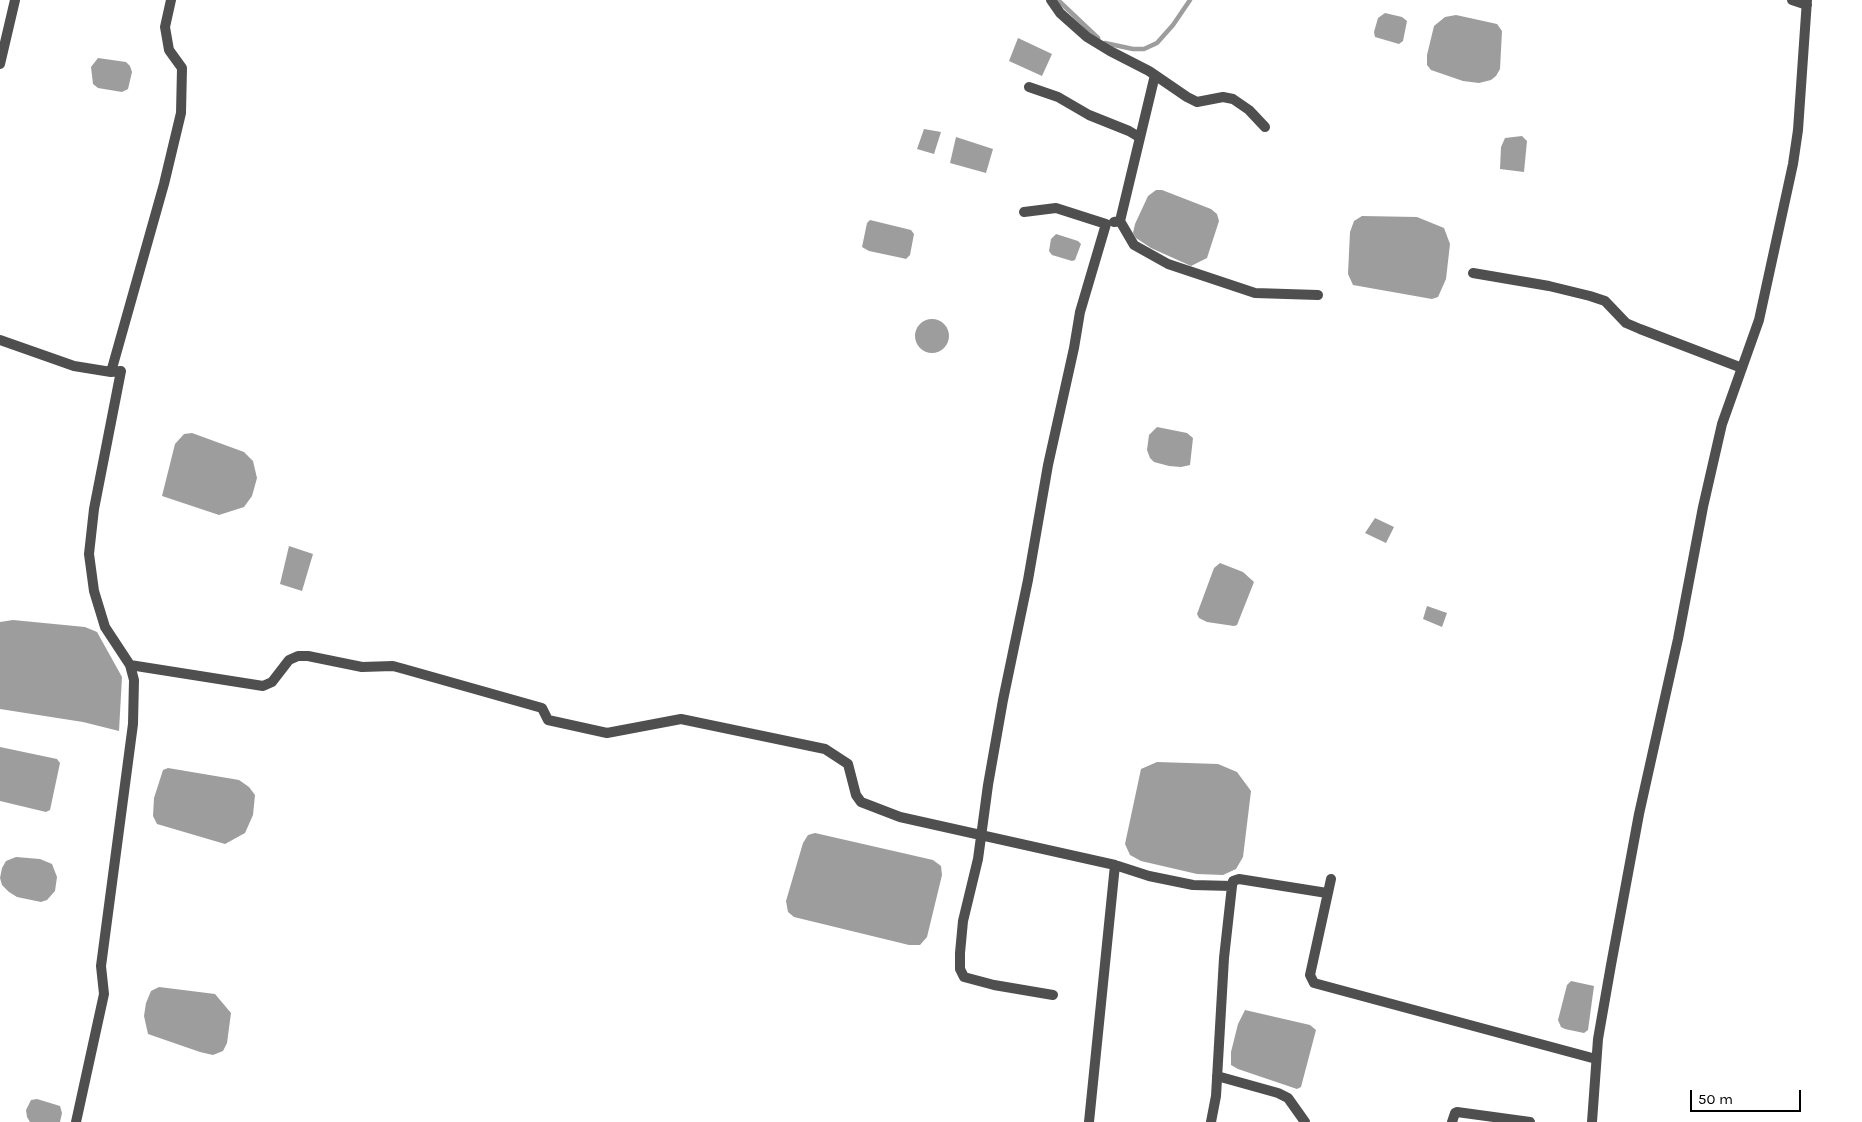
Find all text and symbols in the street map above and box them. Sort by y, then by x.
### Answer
scale bar [1692,1080,1803,1112]
text: 50 m [1698,1090,1733,1108]

